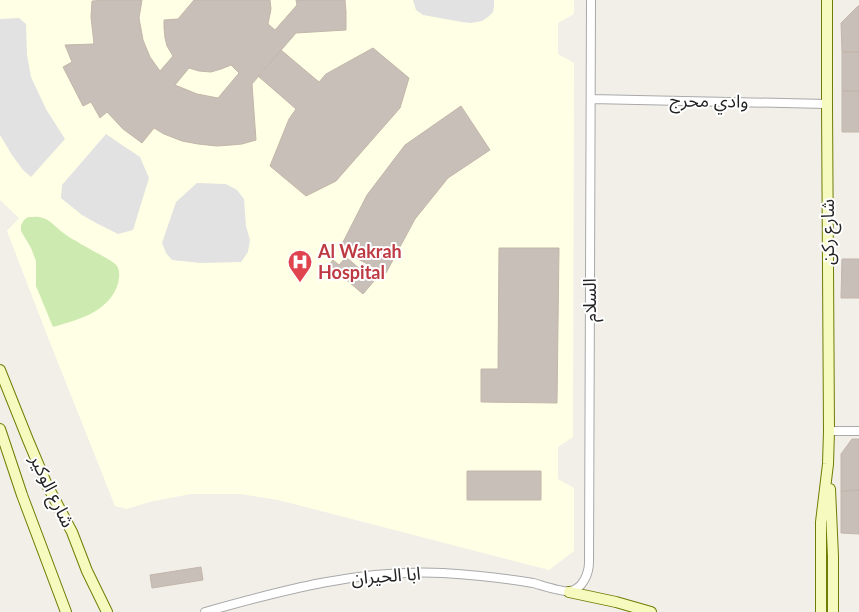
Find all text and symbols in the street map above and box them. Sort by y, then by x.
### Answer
street label: وادي محرج [669,88,749,115]
street label: شارع ركن [816,199,842,265]
place label: Al Wakrah Hospital [317,240,402,283]
hospital icon: Al Wakrah Hospital [287,249,313,283]
street label: السلام [578,278,604,322]
street label: شارع الوكير [22,450,80,532]
street label: ابا الحيران [351,562,421,589]

